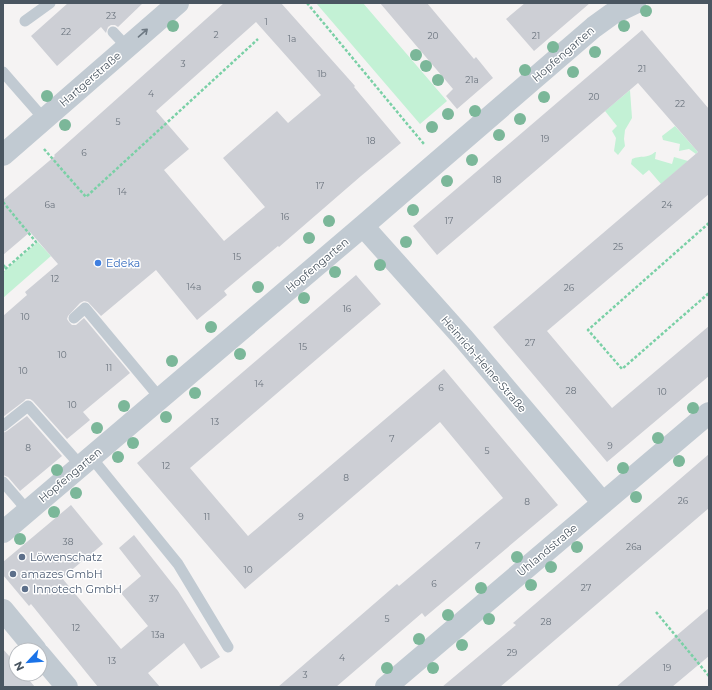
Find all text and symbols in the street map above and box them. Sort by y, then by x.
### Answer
house number: 23 [106,10,116,21]
house number: 1 [264,16,268,27]
street label: Hopfengarten [529,23,597,85]
house number: 22 [61,26,71,37]
one-way arrow [138,28,149,37]
house number: 2 [213,29,219,40]
house number: 20 [427,30,439,41]
house number: 21 [532,30,540,41]
house number: 1a [288,33,296,44]
street label: Hartgerstraße [56,48,124,110]
house number: 3 [180,58,186,69]
house number: 21 [638,63,646,74]
house number: 1b [317,68,327,79]
house number: 21a [465,74,479,85]
house number: 4 [148,88,154,99]
house number: 20 [588,91,600,102]
house number: 22 [675,98,685,109]
house number: 5 [115,116,121,127]
house number: 19 [541,133,550,144]
house number: 18 [367,135,376,146]
house number: 6 [81,147,87,158]
house number: 18 [493,174,502,185]
house number: 17 [316,180,324,191]
house number: 14 [117,186,127,197]
house number: 6a [45,199,55,210]
house number: 24 [662,199,672,210]
house number: 16 [281,211,290,222]
house number: 17 [445,215,453,226]
street label: Hopfengarten [283,235,351,295]
house number: 25 [613,241,623,252]
house number: 15 [233,251,241,262]
place label: Edeka [106,256,140,270]
marker: Edeka [93,258,103,268]
house number: 12 [51,273,59,284]
house number: 14a [187,281,201,292]
house number: 26 [564,282,575,293]
house number: 16 [343,303,352,314]
house number: 10 [20,311,30,322]
street label: Heinrich-Heine-Straße [438,313,530,415]
house number: 27 [525,337,535,348]
house number: 15 [299,341,307,352]
house number: 10 [57,349,67,360]
house number: 11 [106,362,112,373]
house number: 10 [18,365,28,376]
house number: 14 [254,378,264,389]
house number: 6 [438,382,444,393]
house number: 28 [566,385,577,396]
house number: 10 [657,386,667,397]
house number: 10 [67,399,77,410]
house number: 13 [211,416,219,427]
house number: 7 [389,433,395,444]
house number: 9 [607,440,613,451]
house number: 8 [25,442,31,453]
street label: Hopfengarten [36,445,104,505]
house number: 5 [484,445,490,456]
house number: 12 [162,460,170,471]
house number: 8 [343,472,349,483]
house number: 26 [678,495,689,506]
house number: 8 [524,496,530,507]
house number: 11 [204,511,210,522]
house number: 9 [298,511,304,522]
street label: Uhlandstraße [514,520,580,579]
house number: 38 [63,536,74,547]
house number: 7 [475,540,481,551]
house number: 26a [626,541,642,552]
place label: Löwenschatz [30,550,103,564]
marker: Löwenschatz [17,552,27,562]
house number: 10 [243,564,253,575]
place label: amazes GmbH [21,567,103,581]
marker: amazes GmbH [8,569,18,579]
house number: 6 [431,578,437,589]
place label: Innotech GmbH [33,582,122,596]
house number: 27 [581,582,591,593]
marker: Innotech GmbH [20,584,30,594]
house number: 37 [149,593,159,604]
house number: 5 [384,613,390,624]
house number: 28 [541,616,552,627]
house number: 12 [72,622,80,633]
house number: 13a [151,629,165,640]
north arrow [8,642,48,682]
house number: 29 [507,647,518,658]
house number: 4 [339,652,345,663]
house number: 13 [108,655,116,666]
text: N [11,659,27,673]
house number: 19 [663,662,672,673]
house number: 3 [302,669,308,680]

